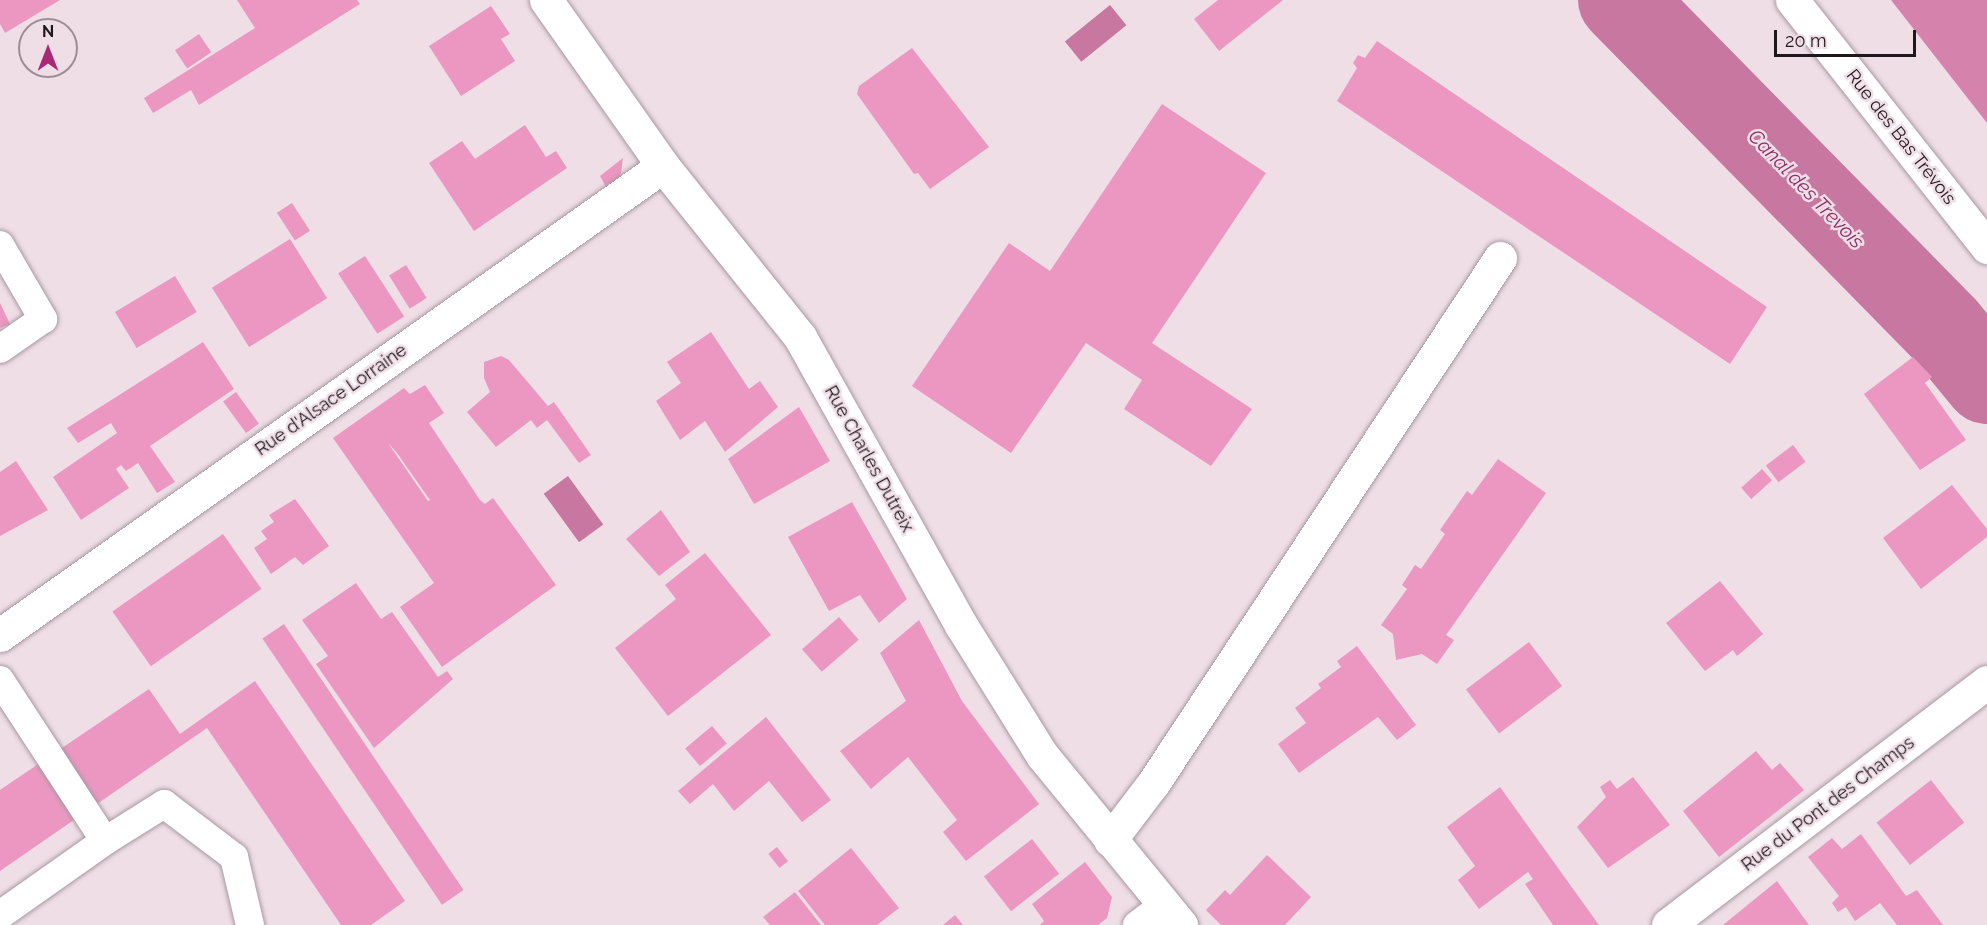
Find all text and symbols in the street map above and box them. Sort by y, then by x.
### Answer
north arrow [18,18,78,78]
scale bar [1777,18,1920,56]
text: N [42,22,54,41]
text: 20 m [1785,30,1827,51]
street label: Rue des Bas Trévois [1841,65,1961,209]
water label: Canal des Trevois [1743,124,1869,254]
street label: Rue d'Alsace Lorraine [251,340,411,460]
street label: Rue Charles Dutreix [820,382,918,536]
street label: Rue du Pont des Champs [1737,732,1919,876]

